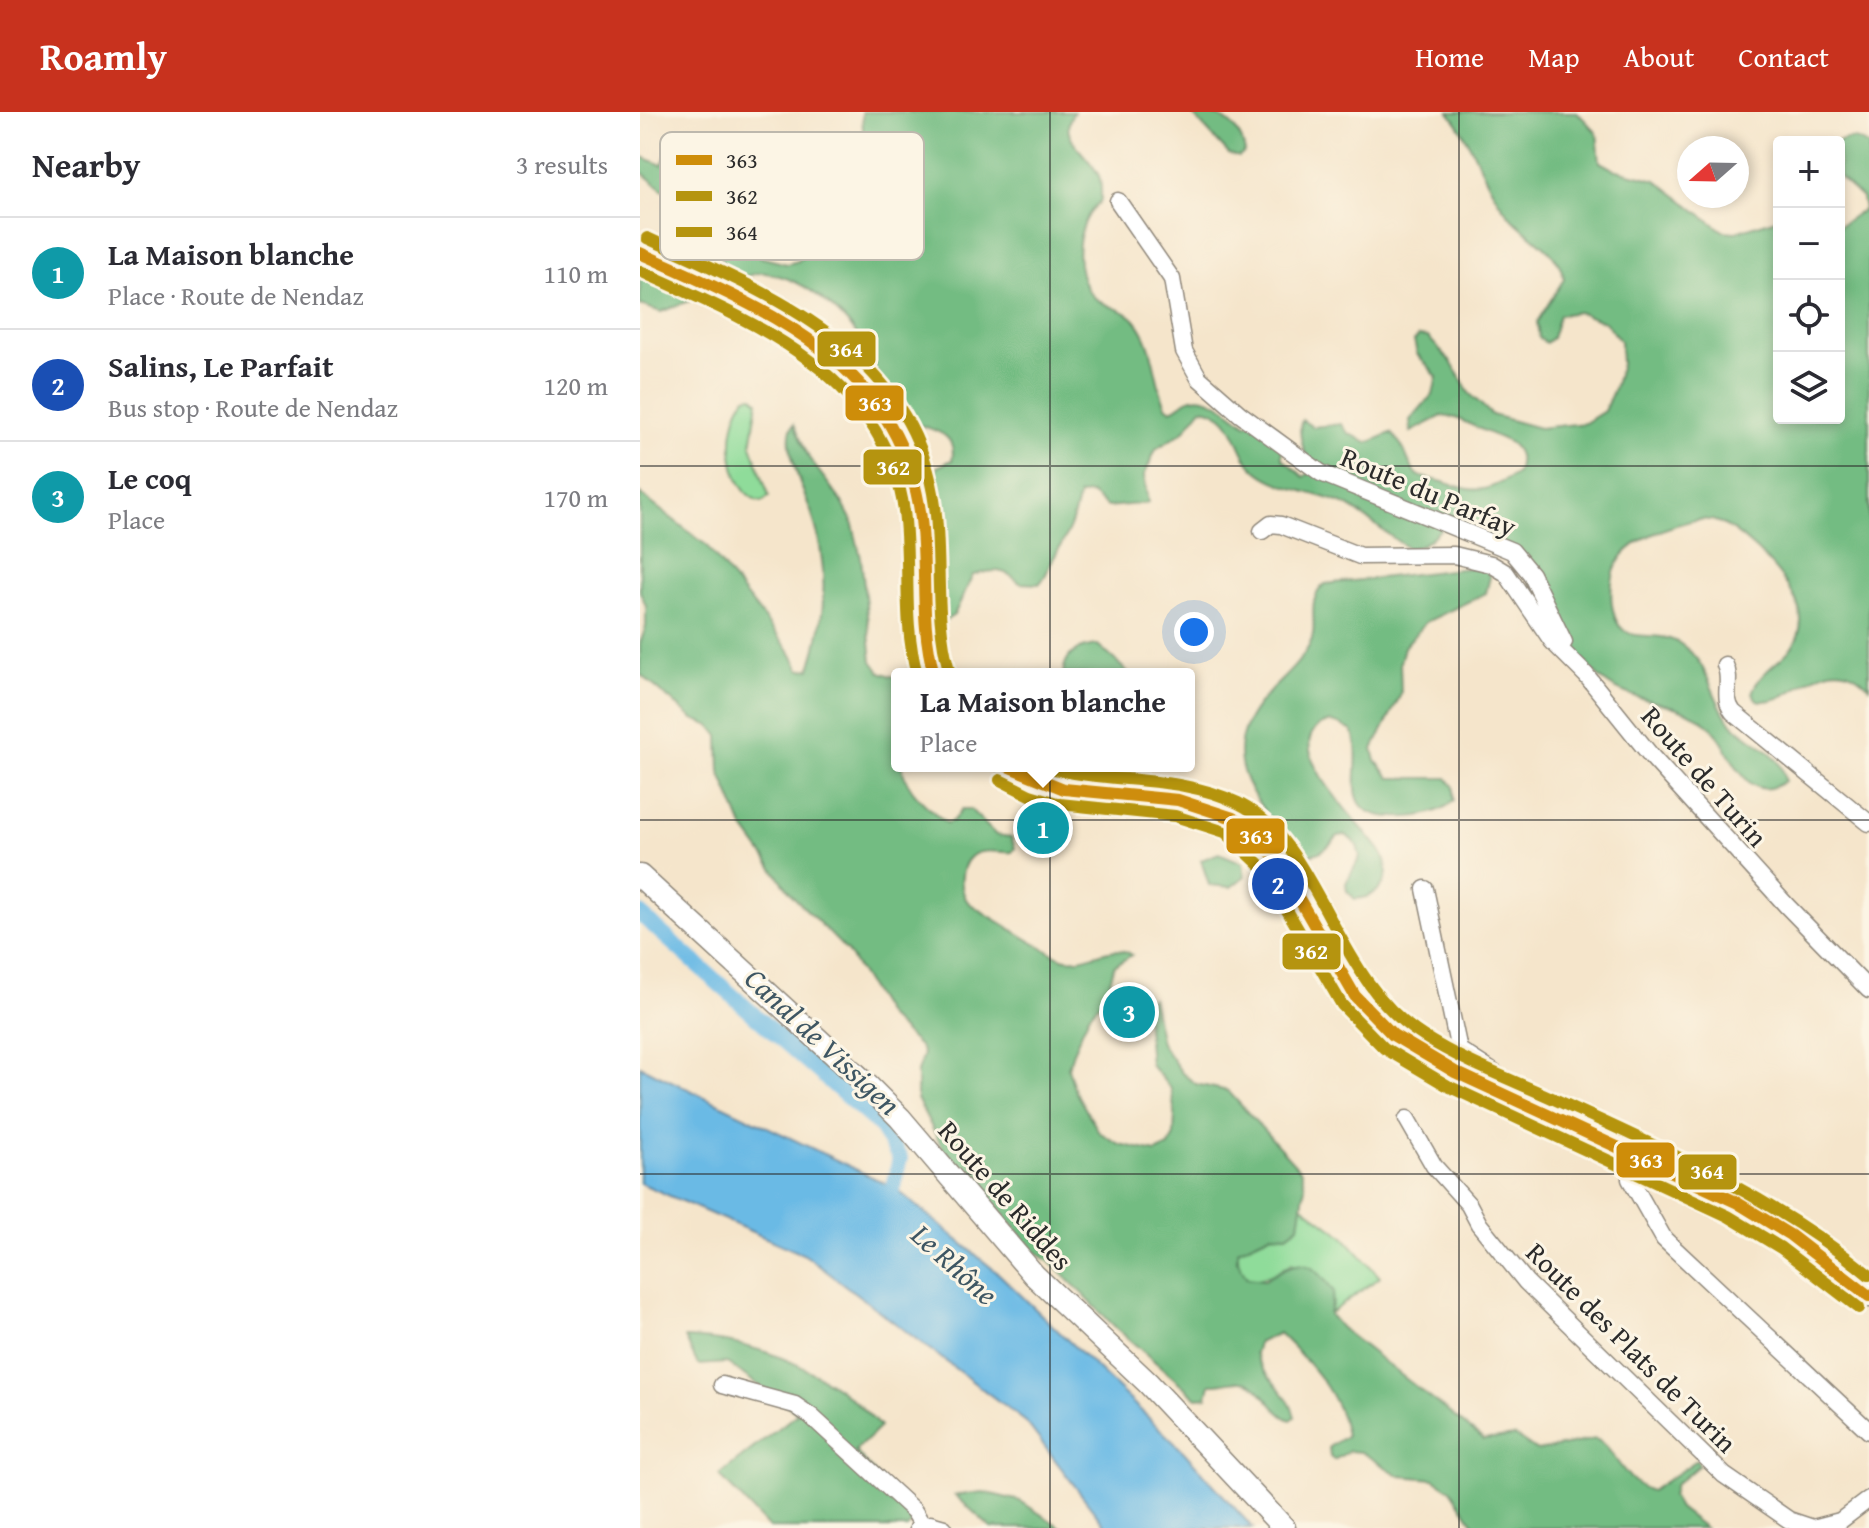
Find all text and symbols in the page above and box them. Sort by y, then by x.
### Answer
text: Roamly [40,28,167,84]
text: Home [1415,36,1484,77]
text: Map [1528,36,1580,77]
text: About [1624,36,1694,77]
text: Contact [1738,36,1829,77]
legend [660,132,924,260]
north arrow [1677,136,1749,208]
map controls [1773,136,1845,424]
button: + [1773,136,1845,208]
text: Nearby [32,140,141,189]
text: 363 [726,144,758,176]
text: 3 results [516,145,608,184]
text: 362 [726,180,758,212]
button: − [1773,208,1845,280]
text: 364 [726,216,758,248]
text: La Maison blanche [108,232,354,276]
text: 1 [51,254,65,293]
text: 110 m [543,254,608,293]
text: Place · Route de Nendaz [108,276,364,315]
button: locate [1773,280,1845,352]
line badge: 364 [816,330,877,368]
text: 364 [829,333,863,365]
text: Salins, Le Parfait [108,344,334,388]
button: layers [1773,352,1845,424]
text: 2 [51,366,65,405]
text: 120 m [543,366,608,405]
line badge: 363 [844,384,905,422]
text: 363 [858,387,892,419]
text: Bus stop · Route de Nendaz [108,388,398,427]
street label: Route du Parfay [1335,436,1523,546]
line badge: 362 [862,448,923,486]
text: 362 [876,451,910,483]
text: Le coq [108,456,192,500]
text: 3 [51,478,65,517]
text: 170 m [543,478,608,517]
text: Place [108,500,165,539]
your location [1174,612,1214,652]
popup [891,668,1195,772]
text: La Maison blanche [920,679,1166,723]
street label: Route de Turin [1632,697,1778,856]
text: Place [920,723,977,762]
pin: 1 [1017,798,1069,858]
line badge: 363 [1225,817,1286,855]
text: 363 [1239,820,1273,852]
pin: 2 [1252,854,1304,914]
line badge: 362 [1281,932,1342,971]
text: 362 [1294,935,1328,967]
water label: Canal de Vissigen [735,957,911,1125]
pin: 3 [1103,982,1155,1042]
street label: Route de Riddes [929,1111,1083,1279]
line badge: 363 [1615,1141,1676,1179]
text: 363 [1629,1144,1663,1176]
line badge: 364 [1677,1153,1738,1191]
text: 364 [1690,1155,1724,1187]
water label: Le Rhône [901,1212,1008,1315]
street label: Route des Plats de Turin [1517,1232,1747,1462]

